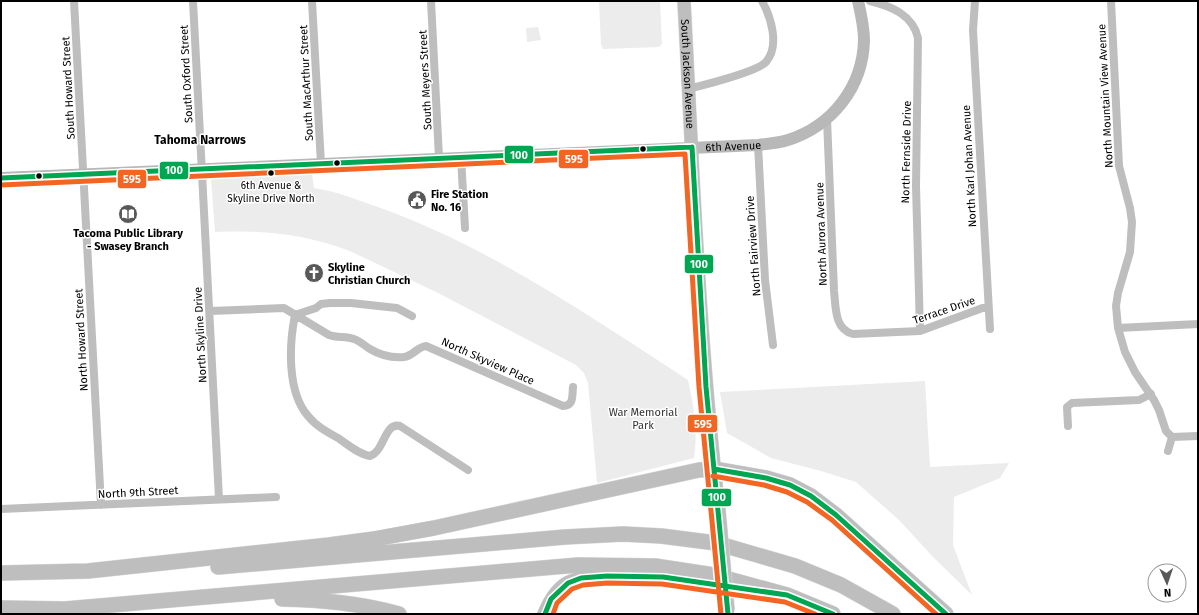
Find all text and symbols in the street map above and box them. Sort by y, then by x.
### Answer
street label: South Jackson Avenue [678,19,696,129]
street label: North Mountain View Avenue [1095,24,1116,168]
street label: South Oxford Street [177,25,196,123]
street label: South MacArthur Street [297,25,316,141]
street label: South Meyers Street [416,30,435,130]
street label: South Howard Street [59,36,78,140]
street label: North Fernside Drive [899,101,914,203]
street label: North Karl Johan Avenue [960,105,979,227]
district label: Tahoma Narrows [154,133,246,147]
street label: 6th Avenue [705,139,762,154]
unlabelled marker [638,144,648,154]
line badge: 100 [504,145,534,164]
text: 100 [510,149,529,162]
line badge: 595 [558,149,589,169]
text: 595 [565,153,583,166]
unlabelled marker [332,158,342,168]
line badge: 100 [159,161,189,180]
text: 100 [165,164,184,177]
marker: 6th Avenue & Skyline Drive North [266,168,276,178]
line badge: 595 [117,169,147,189]
unlabelled marker [34,171,44,181]
text: 595 [123,173,141,186]
place label: 6th Avenue & Skyline Drive North [227,180,315,205]
street label: North Aurora Avenue [813,182,830,286]
place label: Fire Station No. 16 [431,188,488,214]
public building icon: Fire Station No. 16 [406,189,428,211]
street label: North Fairview Drive [744,195,763,297]
library icon: Tacoma Public Library - Swasey Branch [117,203,139,225]
place label: Tacoma Public Library - Swasey Branch [73,227,183,253]
line badge: 100 [684,254,714,274]
text: 100 [690,258,709,271]
place label: Skyline Christian Church [328,261,410,287]
church icon: Skyline Christian Church [303,262,325,284]
street label: North Skyline Drive [191,287,210,383]
street label: North Howard Street [72,288,91,391]
street label: Terrace Drive [911,294,977,327]
street label: North Skyview Place [439,335,536,388]
park label: War Memorial Park [609,406,677,432]
line badge: 595 [687,414,718,433]
text: 595 [694,418,712,431]
street label: North 9th Street [98,484,179,501]
line badge: 100 [701,488,732,507]
text: 100 [708,491,727,504]
north arrow [1147,563,1187,603]
text: N [1164,586,1171,599]

